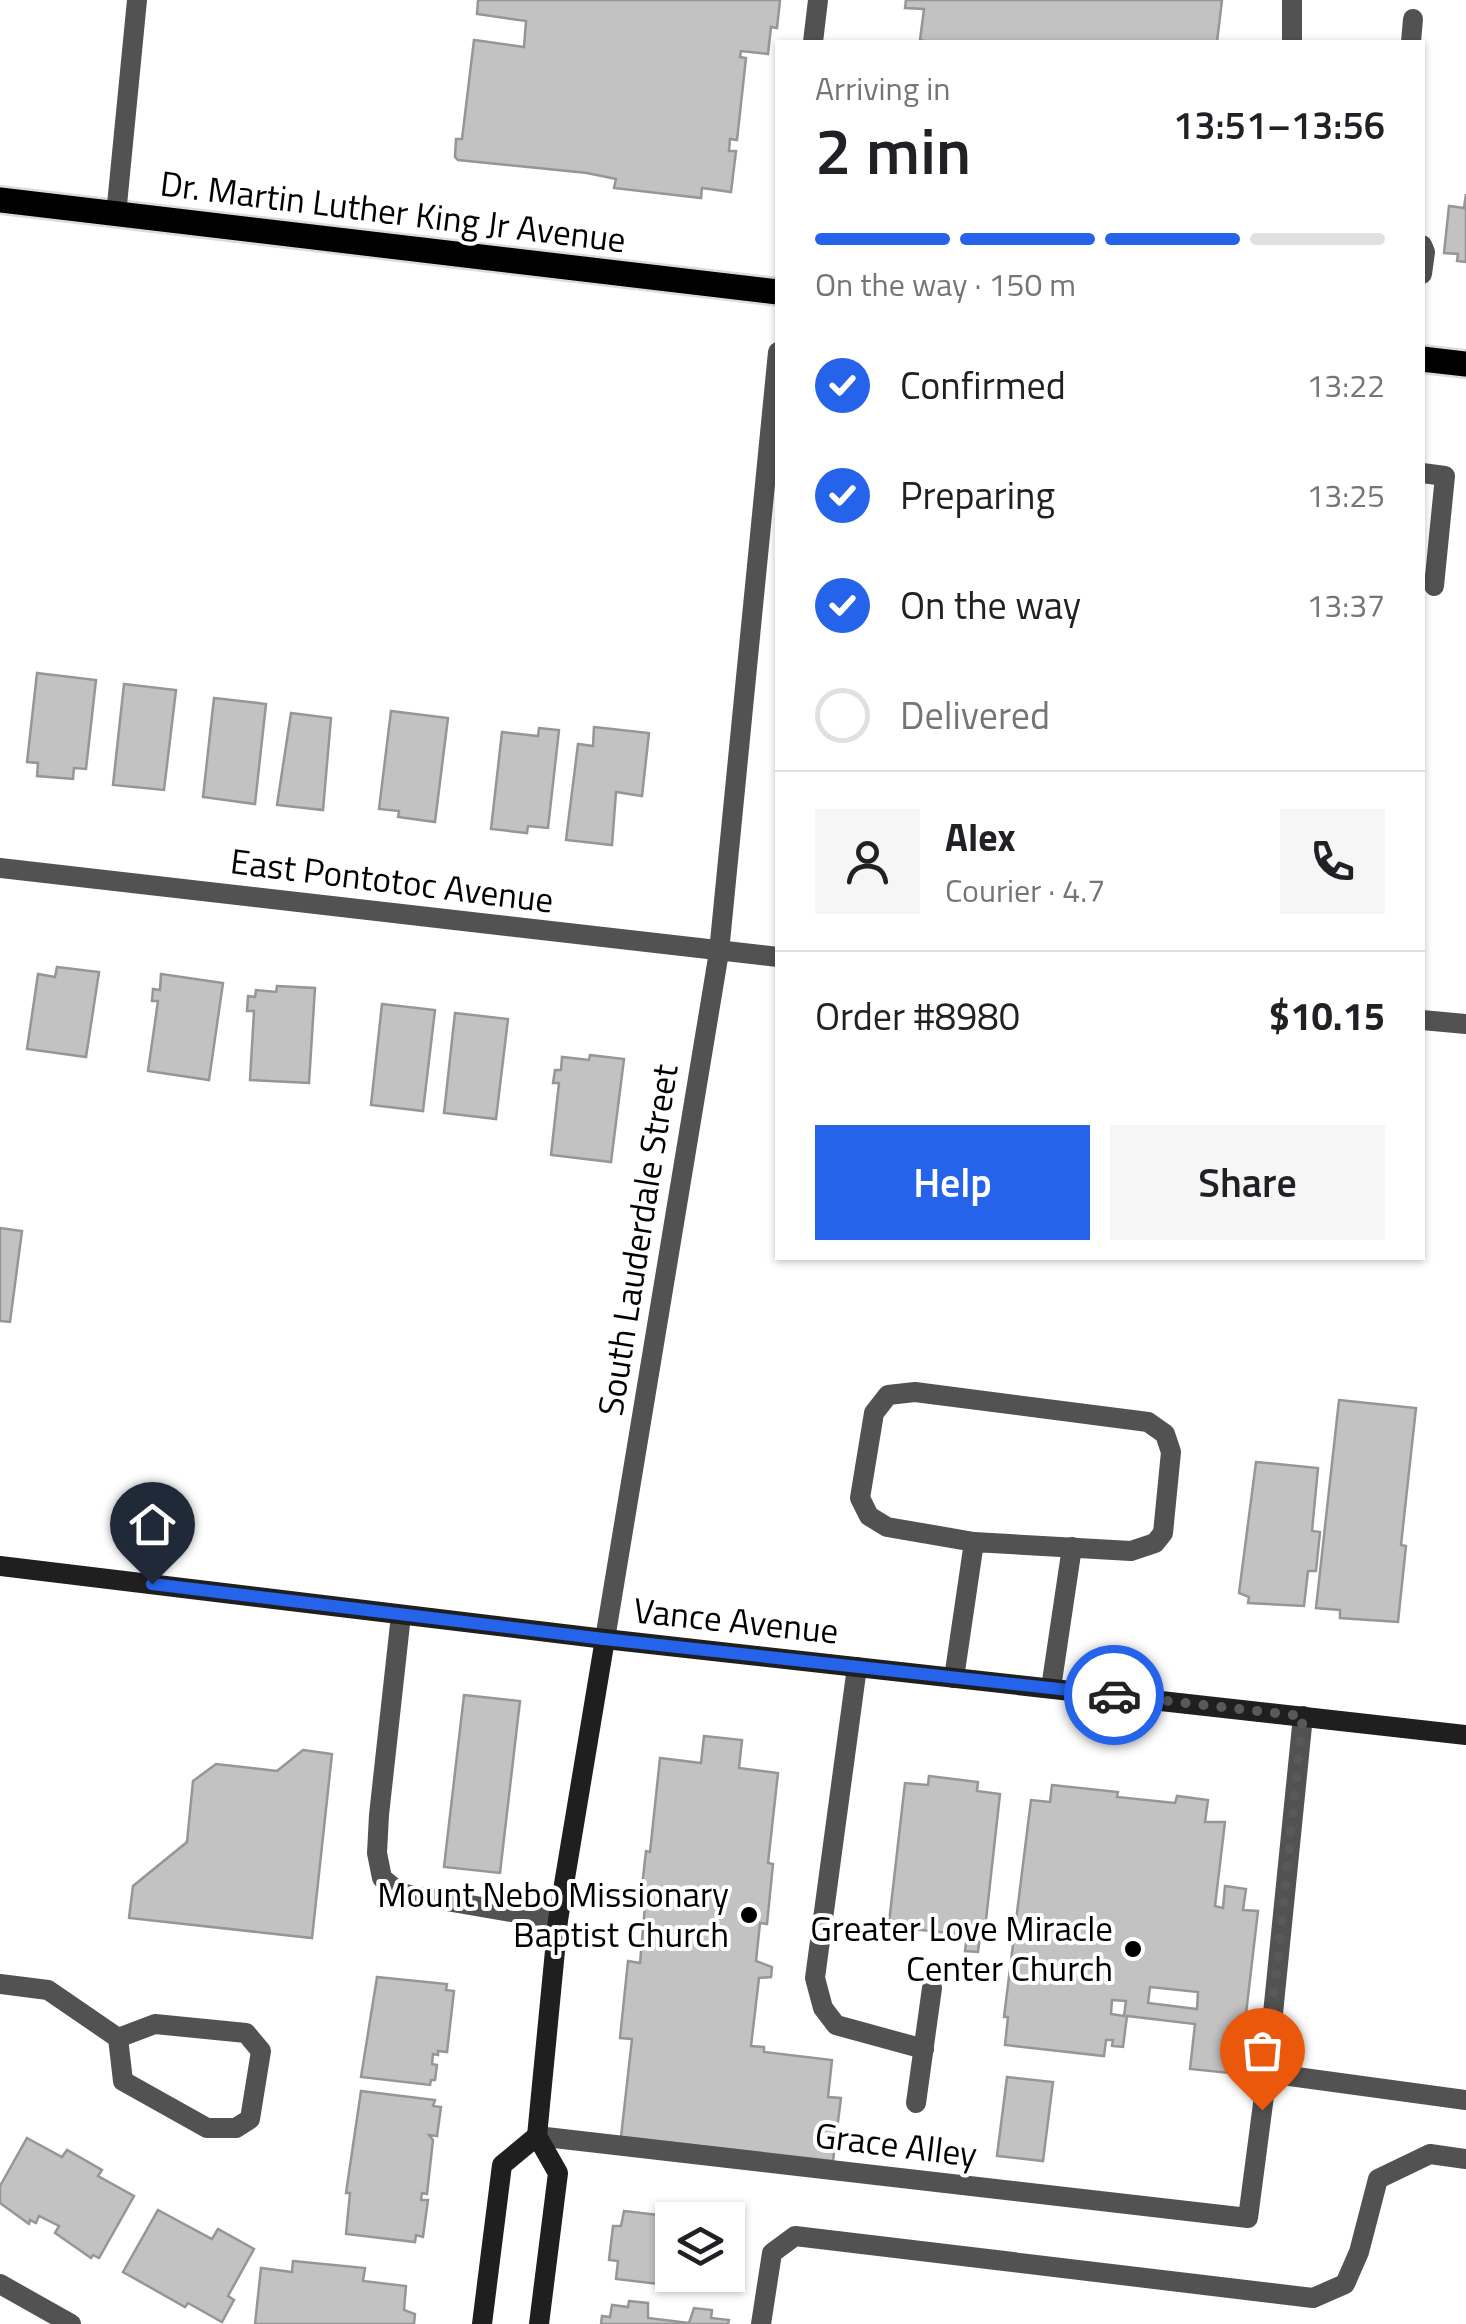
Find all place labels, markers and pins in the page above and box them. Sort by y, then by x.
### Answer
pin [110,1482,195,1585]
place label: Mount Nebo Missionary Baptist Church [377,1867,729,1961]
place label: Greater Love Miracle Center Church [810,1901,1113,1995]
marker: Mount Nebo Missionary Baptist Church [738,1904,760,1926]
marker: Greater Love Miracle Center Church [1122,1938,1144,1960]
pin [1220,2008,1305,2111]

